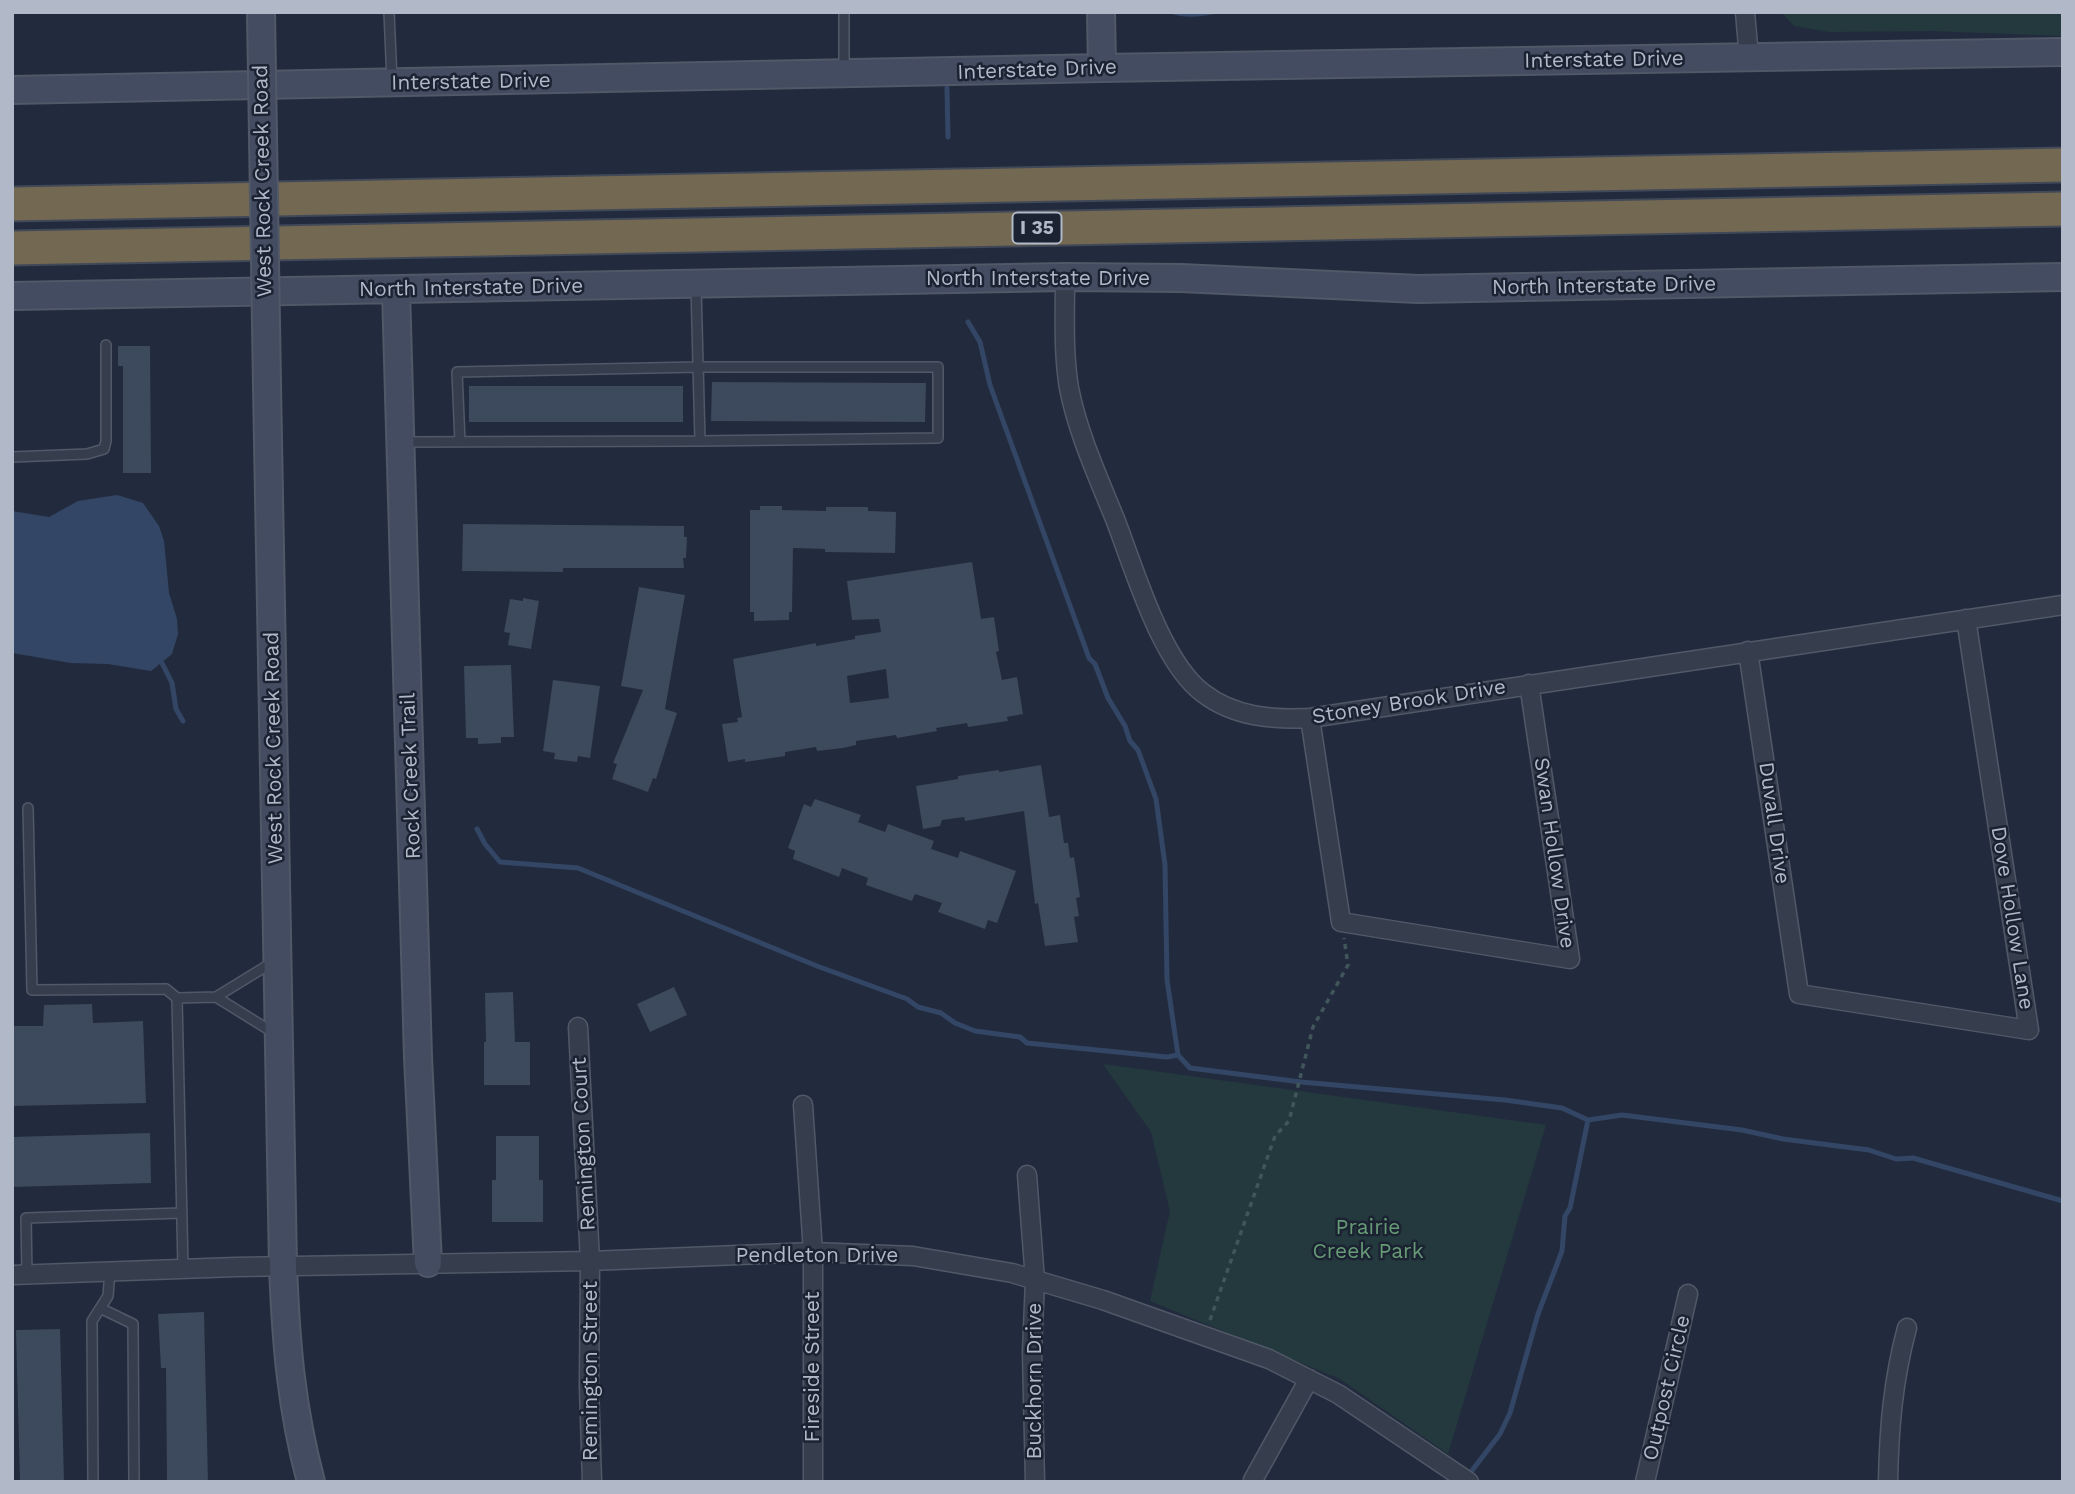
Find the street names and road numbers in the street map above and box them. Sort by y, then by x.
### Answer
street label: Interstate Drive [1524,46,1684,74]
street label: Interstate Drive [957,55,1117,85]
street label: West Rock Creek Road [248,64,278,298]
street label: Interstate Drive [391,68,551,96]
road number: I 35 [1012,212,1062,244]
street label: North Interstate Drive [926,266,1150,292]
street label: North Interstate Drive [1492,271,1716,301]
street label: North Interstate Drive [359,273,583,303]
street label: West Rock Creek Road [259,631,289,865]
street label: Stoney Brook Drive [1310,674,1508,730]
street label: Rock Creek Trail [396,692,426,860]
street label: Swan Hollow Drive [1528,756,1580,950]
street label: Duvall Drive [1753,760,1795,886]
street label: Dove Hollow Lane [1985,825,2039,1011]
street label: Remington Court [567,1057,601,1231]
street label: Pendleton Drive [736,1243,898,1269]
street label: Remington Street [578,1281,604,1461]
street label: Fireside Street [800,1291,826,1443]
street label: Buckhorn Drive [1022,1303,1048,1459]
street label: Outpost Circle [1638,1313,1696,1463]

